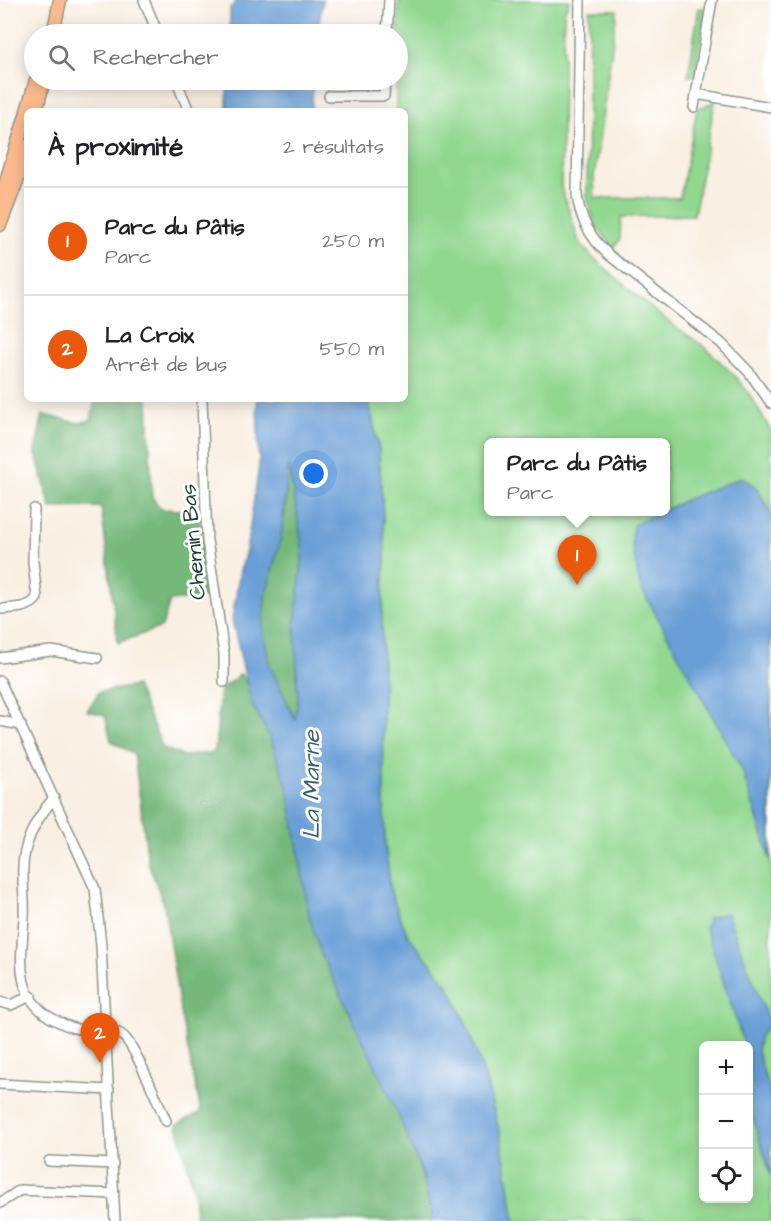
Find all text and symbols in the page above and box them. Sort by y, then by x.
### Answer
search box [24,24,408,90]
icon: search [45,41,78,74]
text: Rechercher [93,42,218,73]
text: À proximité [48,129,183,165]
text: 2 résultats [283,133,384,161]
text: Parc du Pâtis [105,212,245,243]
text: 1 [66,227,69,255]
text: 250 m [322,227,384,255]
text: Parc [105,243,152,271]
text: La Croix [105,320,194,351]
text: 2 [62,335,73,363]
text: 550 m [319,335,384,363]
text: Arrêt de bus [105,351,227,379]
popup [484,438,670,516]
text: Parc du Pâtis [507,448,647,479]
your location [299,459,328,488]
text: Parc [507,479,554,507]
street label: Chemin Bas [173,482,214,601]
pin: 1 [558,536,596,585]
water label: La Marne [295,730,329,839]
pin: 2 [80,1014,120,1063]
map controls [699,1041,753,1203]
button: + [699,1041,753,1095]
button: − [699,1095,753,1149]
button: locate [699,1149,753,1203]

